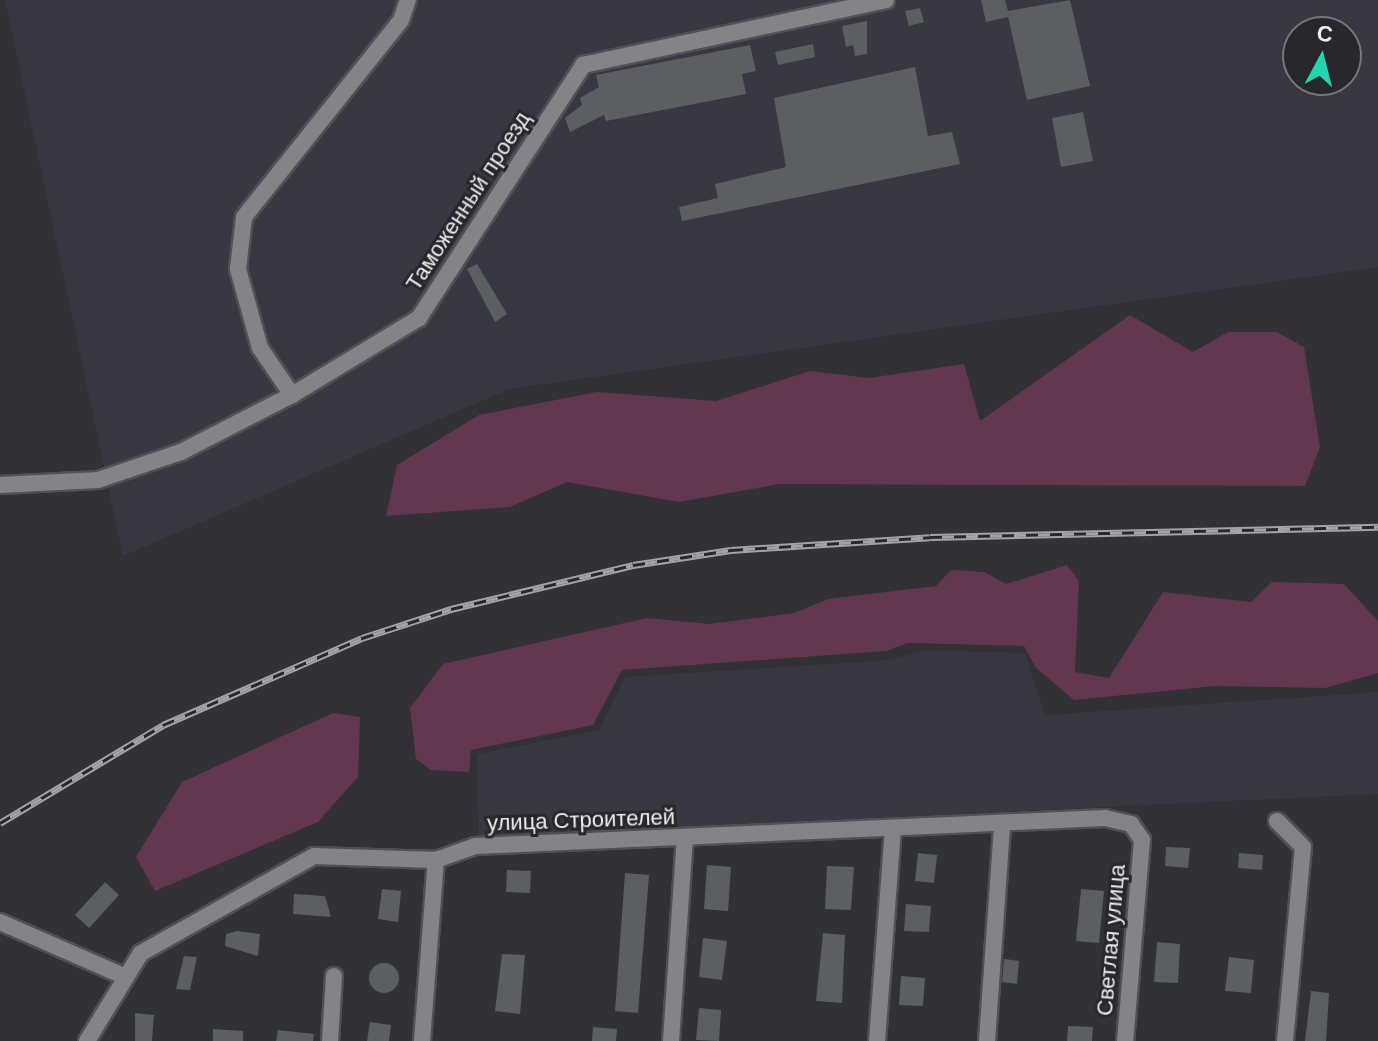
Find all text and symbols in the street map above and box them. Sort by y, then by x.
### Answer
north arrow [1282,16,1362,96]
text: С [1315,20,1334,47]
street label: Таможенный проезд [400,107,536,295]
street label: улица Строителей [487,804,675,836]
street label: Светлая улица [1091,863,1131,1017]

